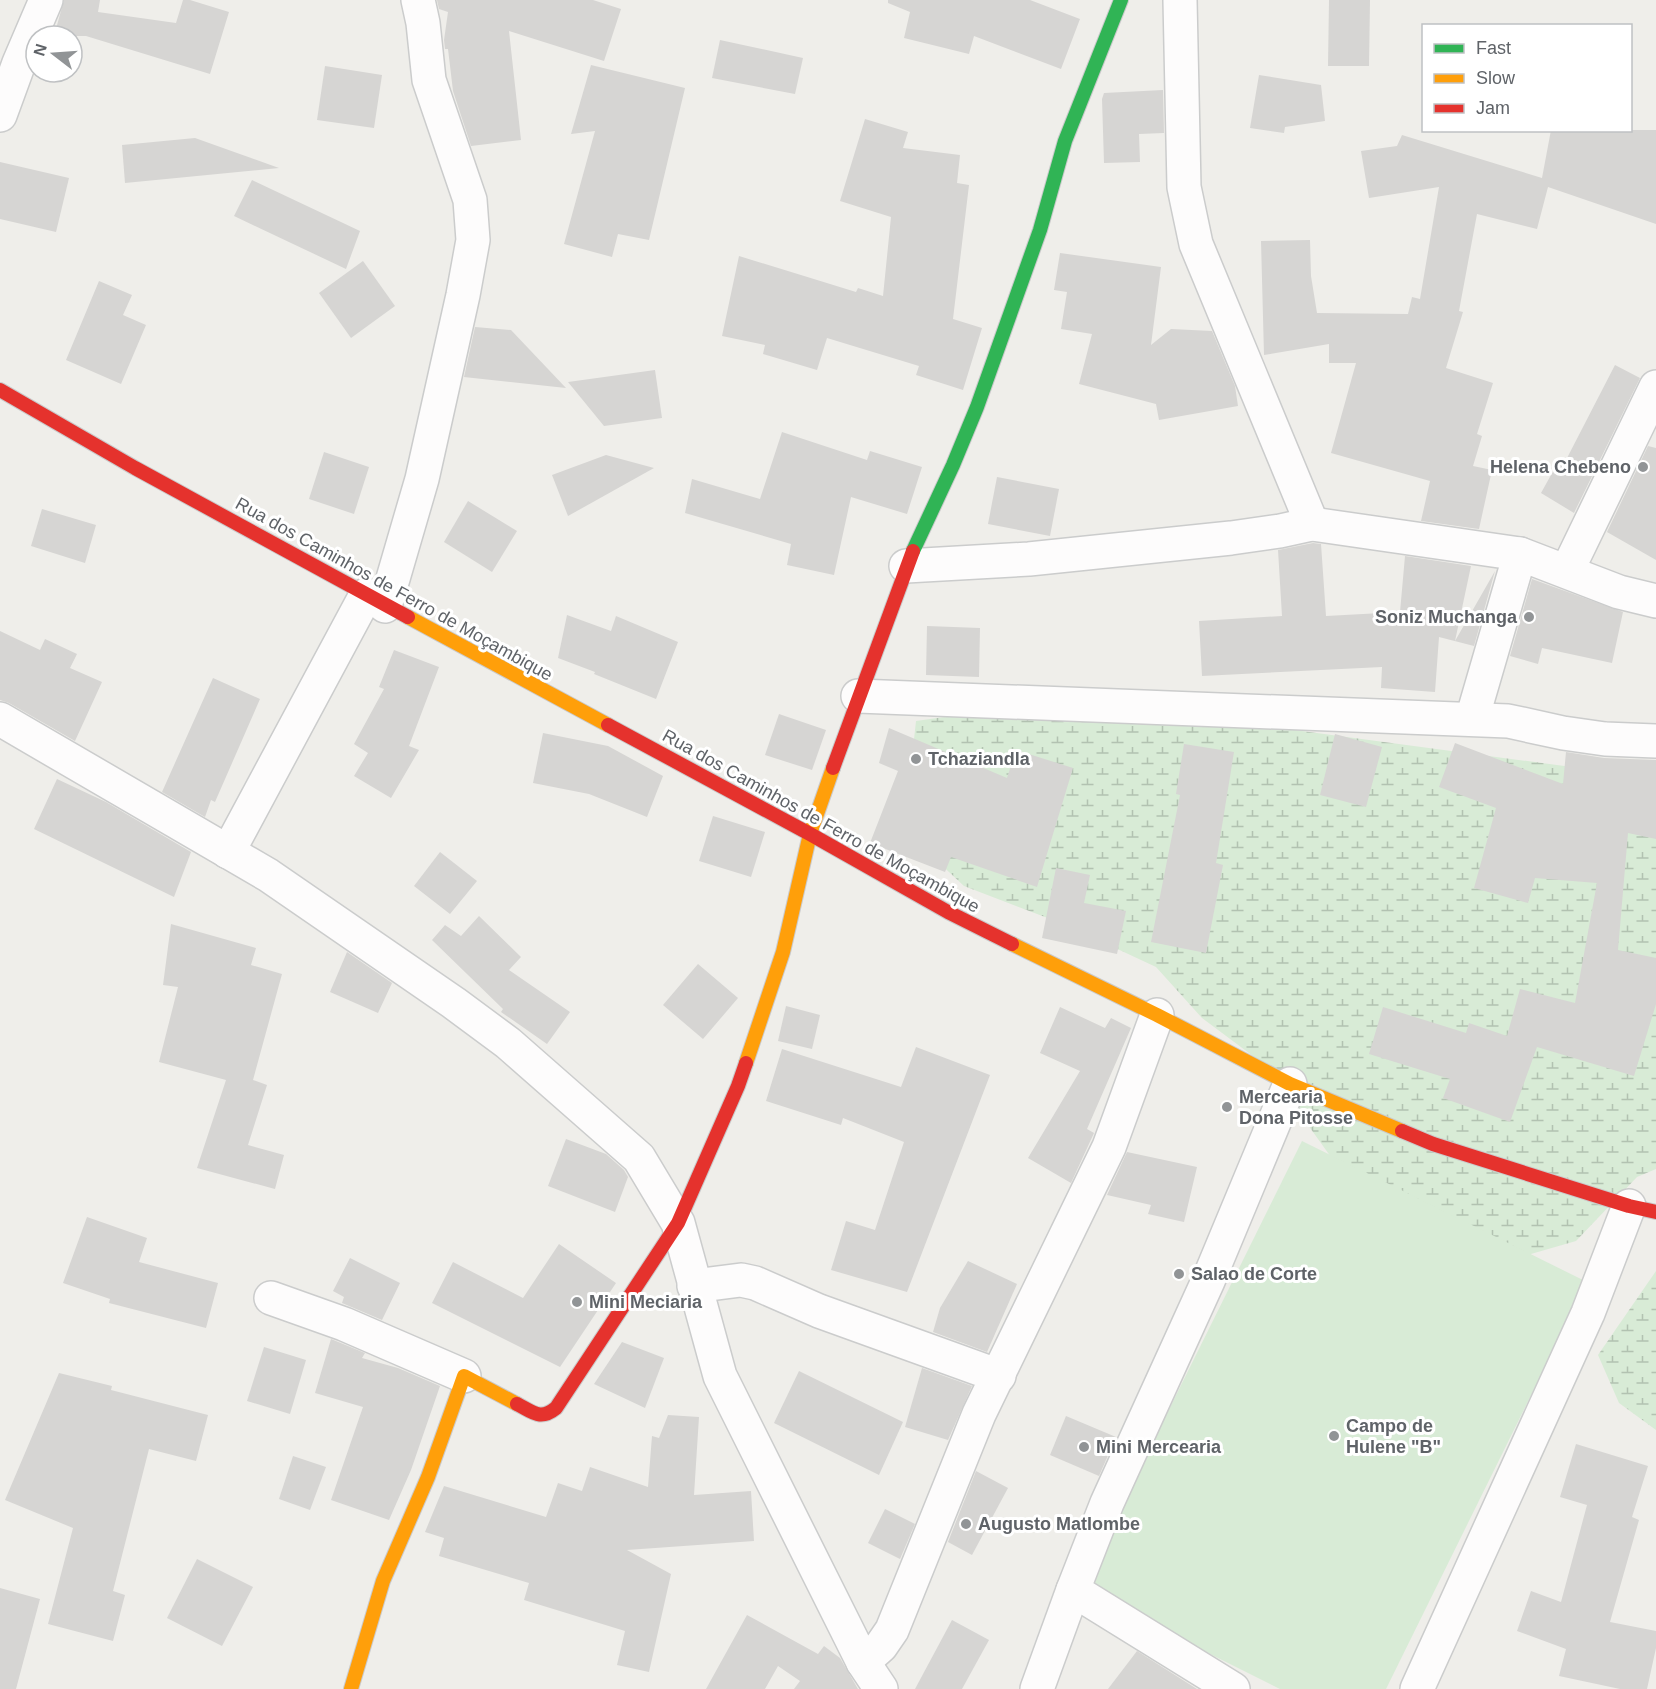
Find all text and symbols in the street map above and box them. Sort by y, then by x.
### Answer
north arrow [24,24,84,84]
legend [1422,24,1632,132]
text: Fast [1476,38,1511,58]
text: N [30,42,50,58]
text: Slow [1476,68,1516,88]
text: Jam [1476,98,1510,118]
place label: Helena Chebeno [1490,457,1631,477]
marker: Helena Chebeno [1636,460,1650,474]
street label: Rua dos Caminhos de Ferro de Moçambique [232,493,556,685]
place label: Soniz Muchanga [1375,607,1518,627]
marker: Soniz Muchanga [1522,610,1536,624]
street label: Rua dos Caminhos de Ferro de Moçambique [659,725,983,917]
place label: Tchaziandla [928,749,1031,769]
marker: Tchaziandla [909,752,923,766]
place label: Mercearia Dona Pitosse [1239,1087,1353,1128]
marker: Mercearia Dona Pitosse [1220,1100,1234,1114]
place label: Salao de Corte [1191,1264,1317,1284]
marker: Salao de Corte [1172,1267,1186,1281]
place label: Mini Meciaria [589,1292,703,1312]
marker: Mini Meciaria [570,1295,584,1309]
place label: Campo de Hulene "B" [1346,1416,1441,1457]
marker: Campo de Hulene "B" [1327,1429,1341,1443]
place label: Mini Mercearia [1096,1437,1222,1457]
marker: Mini Mercearia [1077,1440,1091,1454]
place label: Augusto Matlombe [978,1514,1140,1534]
marker: Augusto Matlombe [959,1517,973,1531]

